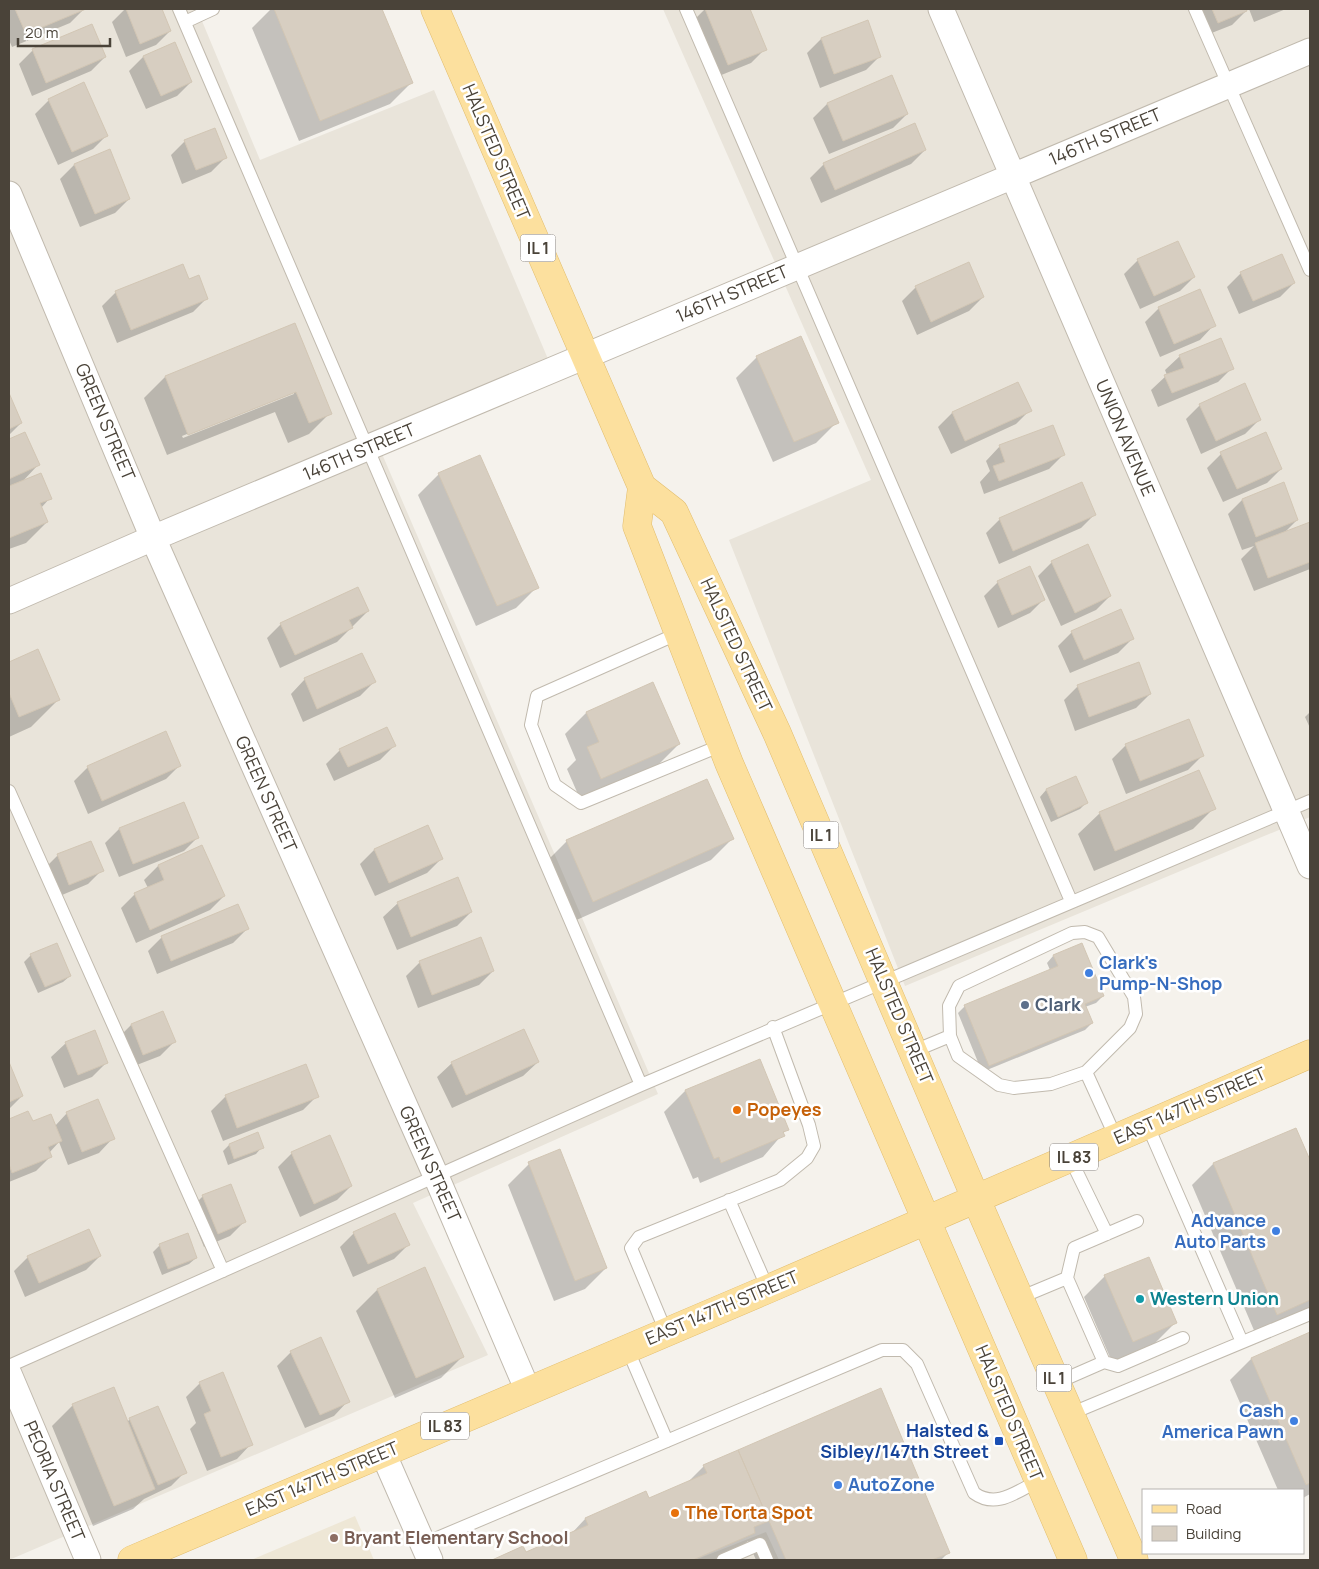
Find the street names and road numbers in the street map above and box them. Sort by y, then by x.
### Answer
street label: HALSTED STREET [458,80,536,223]
street label: 146TH STREET [1045,102,1165,171]
road number: IL 1 [520,234,556,262]
street label: 146TH STREET [672,259,792,328]
street label: GREEN STREET [70,359,141,484]
street label: UNION AVENUE [1091,376,1161,500]
street label: 146TH STREET [299,417,419,486]
street label: HALSTED STREET [695,574,779,716]
street label: GREEN STREET [231,732,303,856]
road number: IL 1 [804,822,838,848]
street label: HALSTED STREET [861,944,939,1087]
street label: EAST 147TH STREET [1110,1061,1270,1149]
street label: GREEN STREET [395,1102,467,1226]
road number: IL 83 [1050,1144,1098,1170]
street label: EAST 147TH STREET [641,1264,802,1350]
street label: HALSTED STREET [971,1341,1049,1484]
road number: IL 1 [1036,1365,1072,1392]
road number: IL 83 [421,1412,469,1440]
street label: PEORIA STREET [19,1417,91,1545]
street label: EAST 147TH STREET [241,1435,402,1521]

